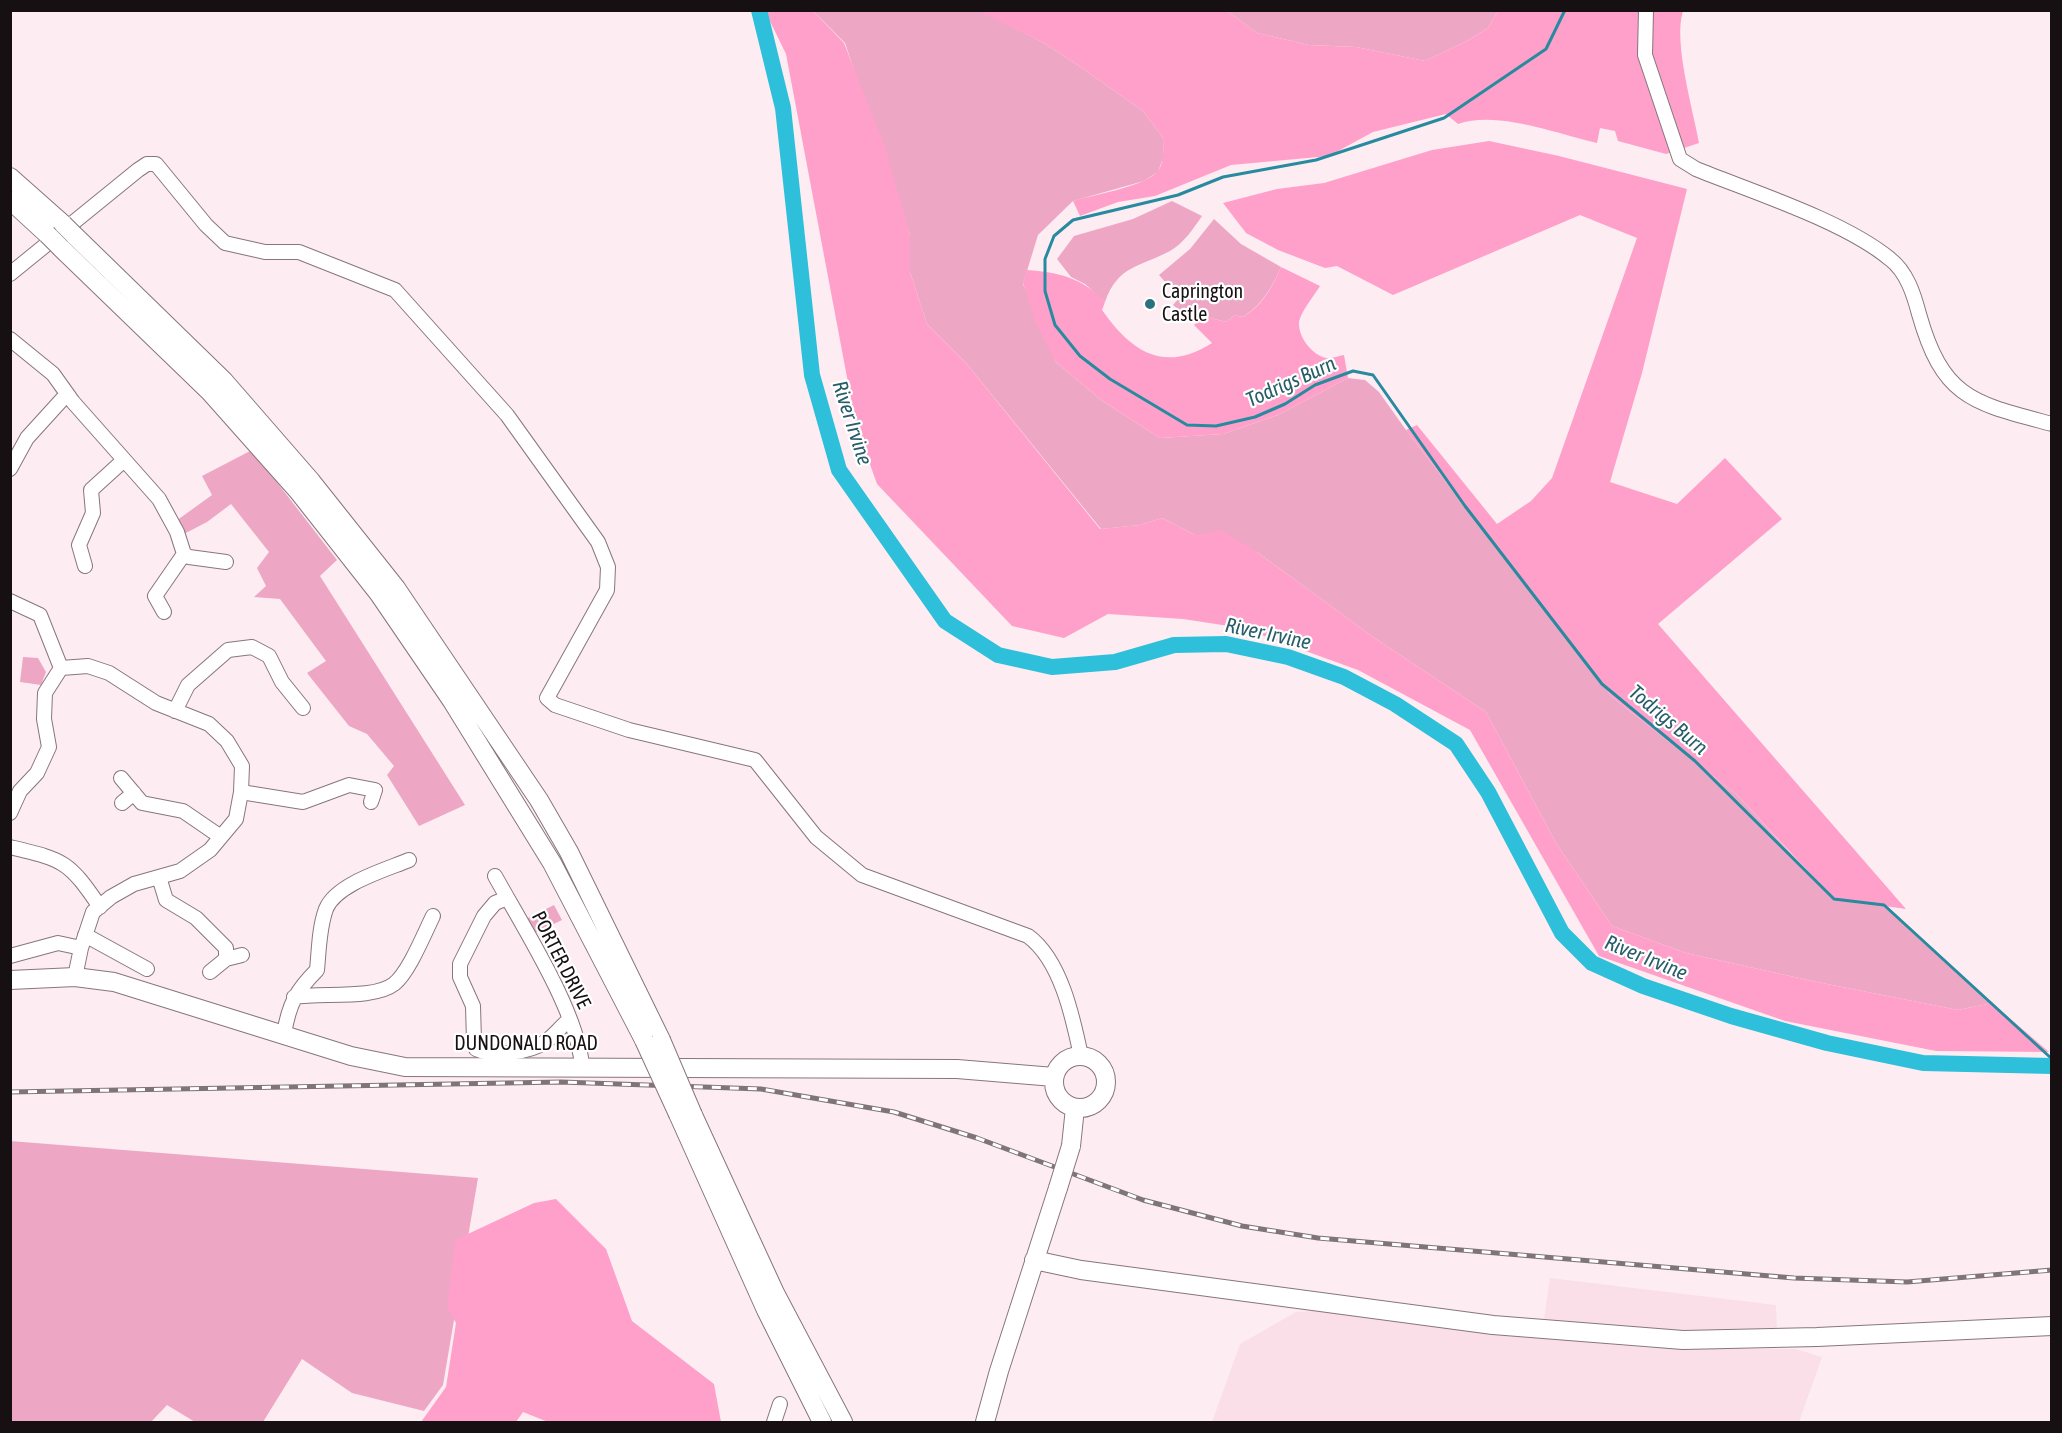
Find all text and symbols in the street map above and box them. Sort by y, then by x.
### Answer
place label: Caprington Castle [1162,280,1243,327]
marker: Caprington Castle [1143,297,1157,311]
water label: Todrigs Burn [1242,351,1340,413]
water label: River Irvine [827,378,877,468]
water label: River Irvine [1223,613,1313,655]
water label: Todrigs Burn [1623,680,1713,760]
street label: PORTER DRIVE [526,907,596,1013]
water label: River Irvine [1601,930,1691,986]
street label: DUNDONALD ROAD [454,1032,598,1056]

